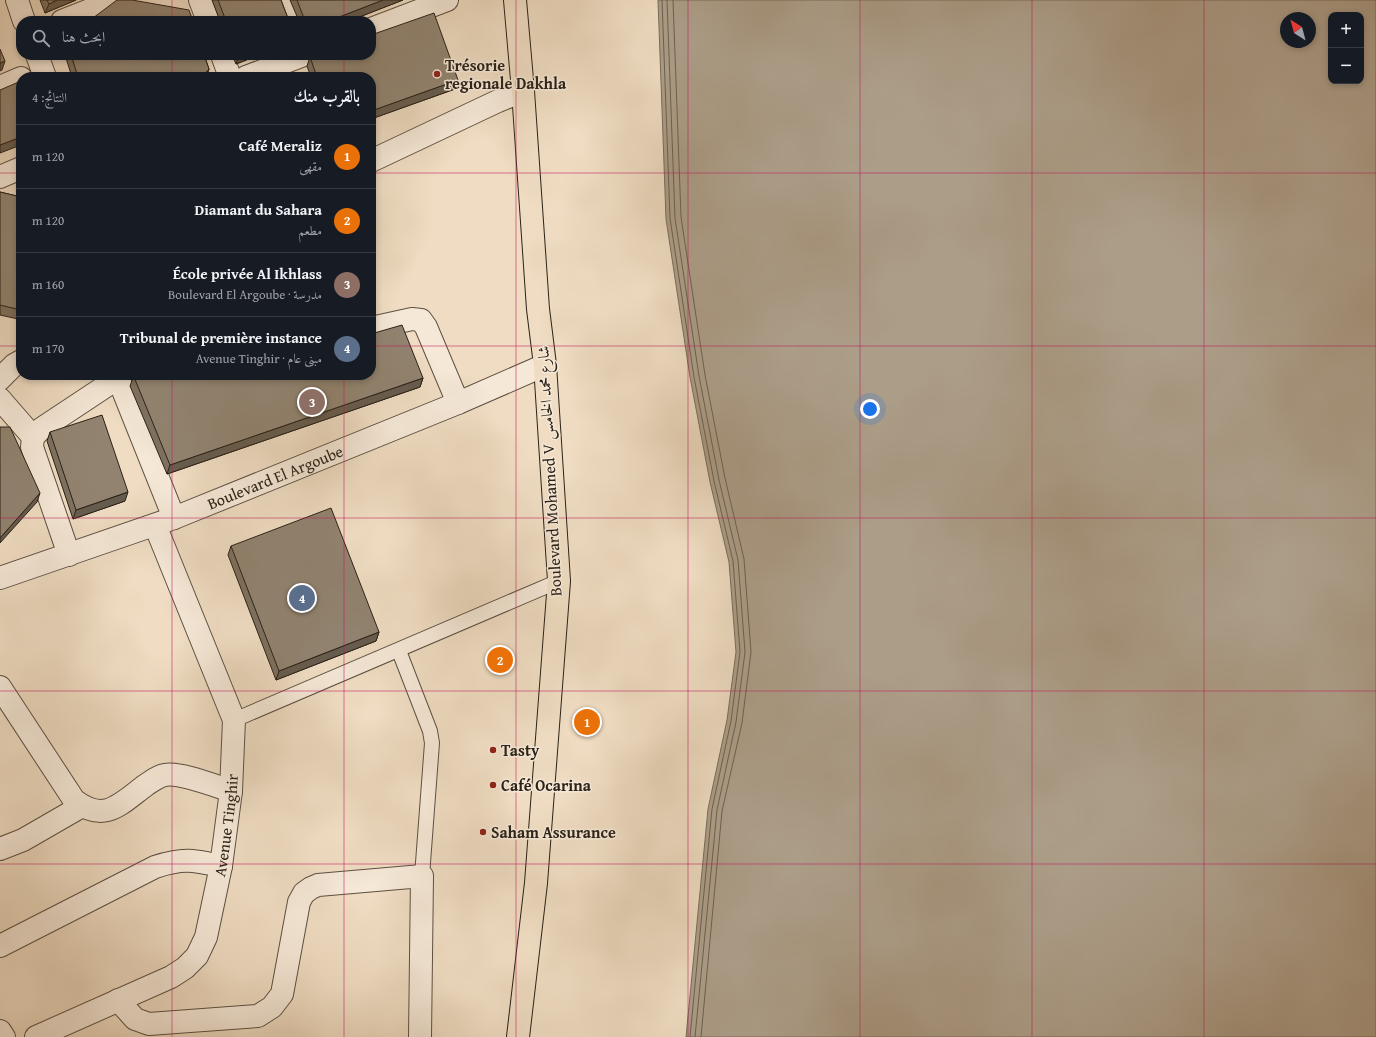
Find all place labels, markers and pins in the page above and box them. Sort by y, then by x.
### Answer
place label: Trésorie regionale Dakhla [445,53,567,95]
marker: Trésorie regionale Dakhla [432,69,442,79]
pin: 3 [299,387,325,417]
pin: 4 [289,583,315,613]
pin: 2 [487,645,513,675]
pin: 1 [574,707,600,737]
place label: Tasty [501,738,540,762]
marker: Tasty [488,745,498,755]
place label: Café Ocarina [501,773,592,797]
marker: Café Ocarina [488,780,498,790]
place label: Saham Assurance [491,820,616,844]
marker: Saham Assurance [478,827,488,837]

